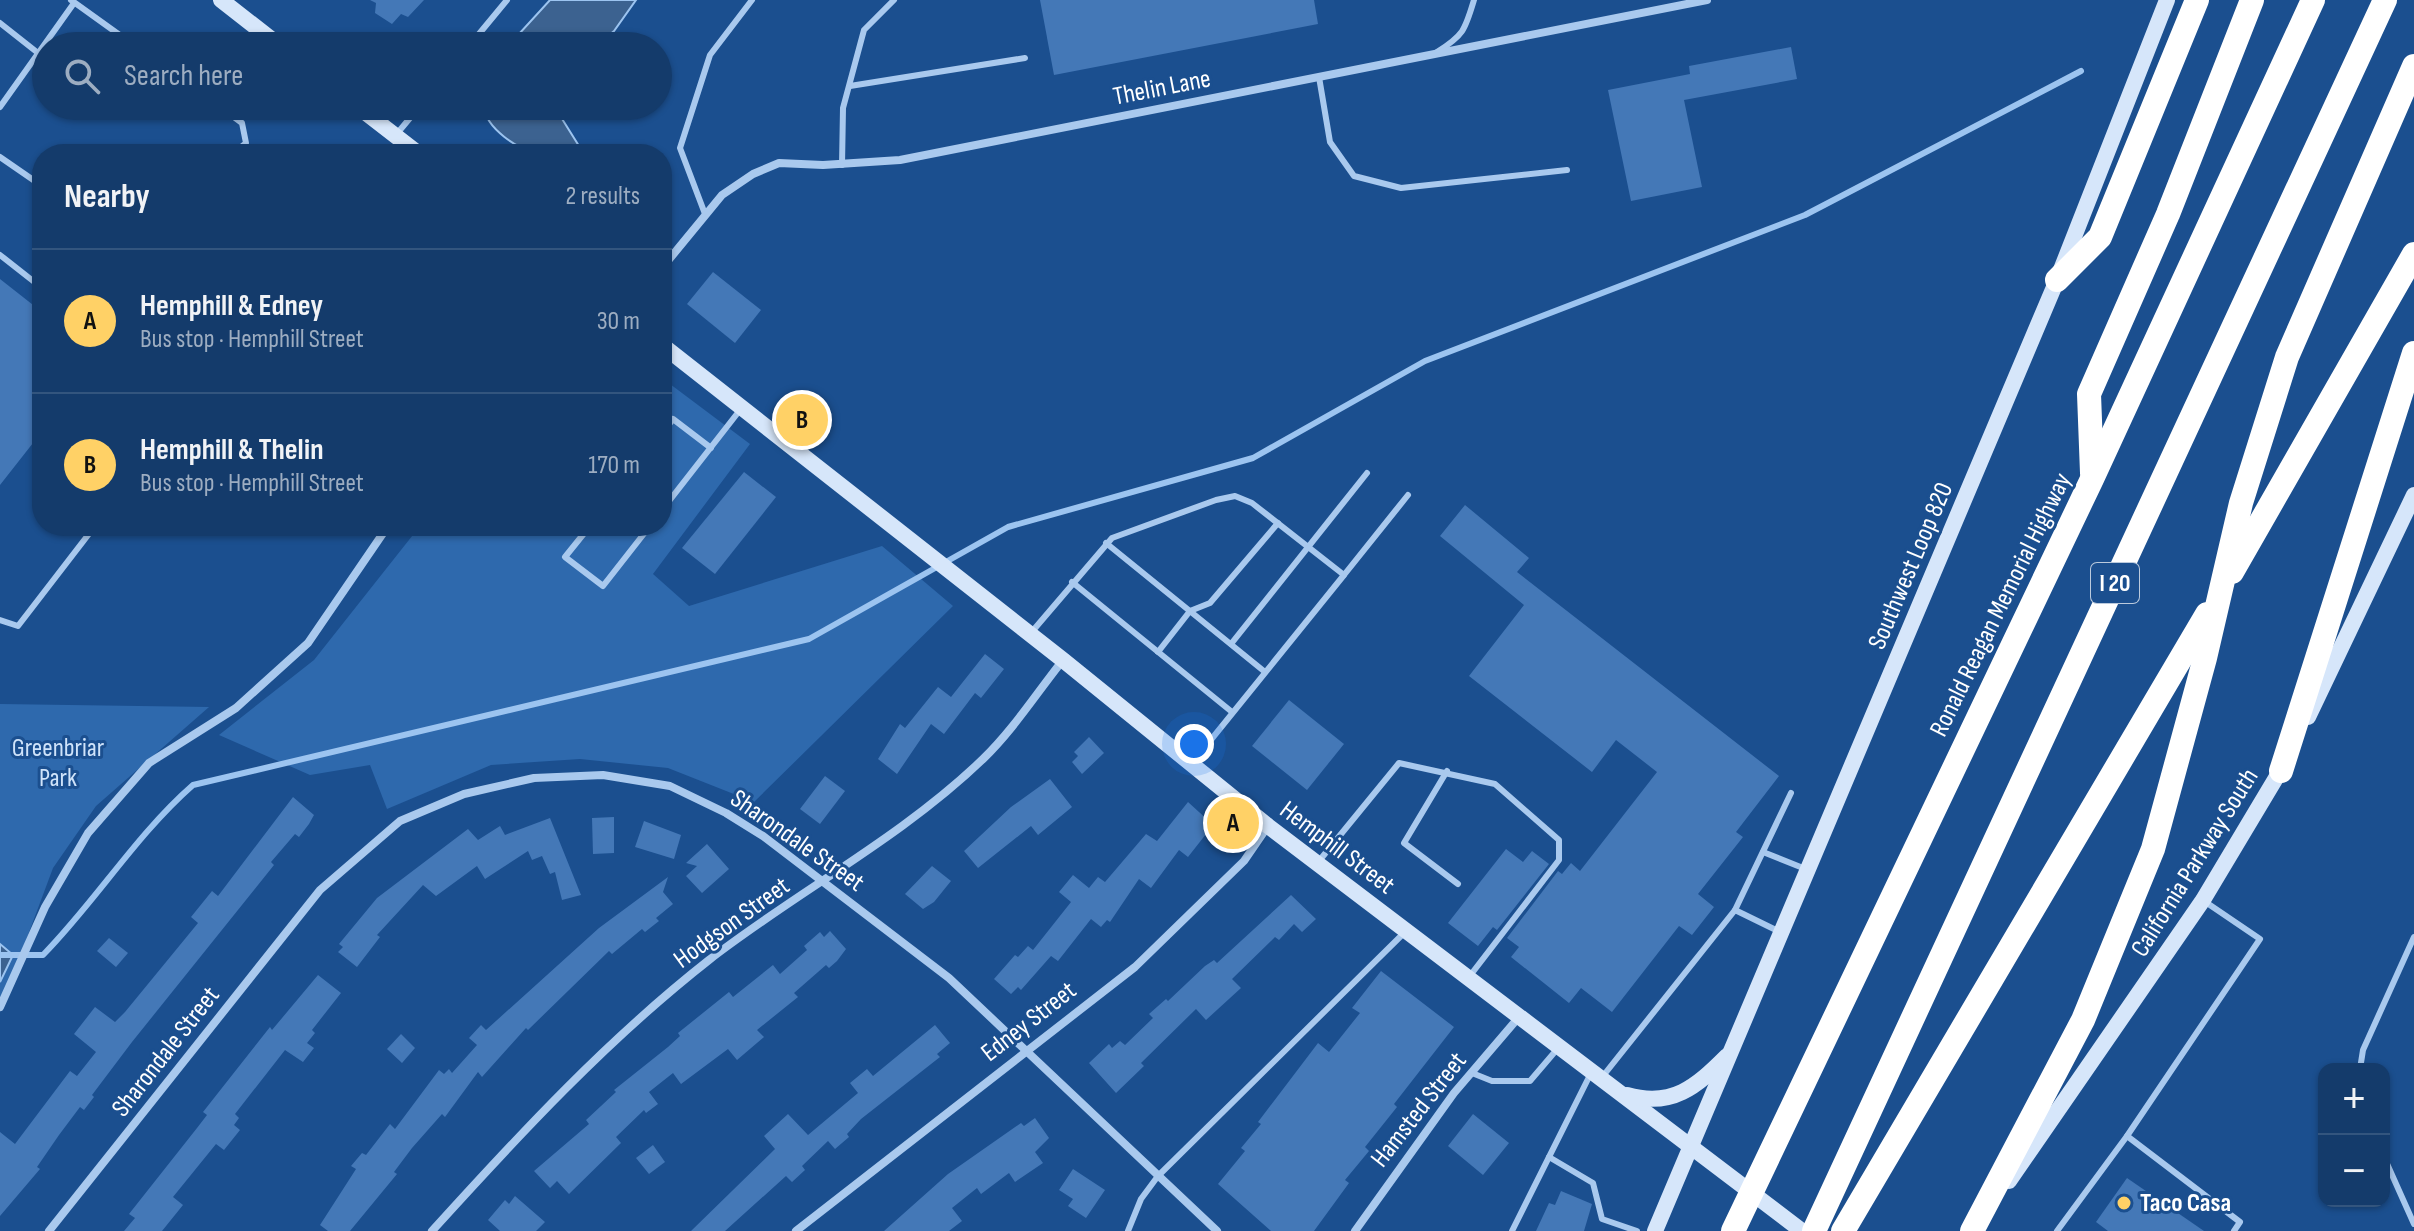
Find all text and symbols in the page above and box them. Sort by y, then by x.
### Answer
search box [32,32,672,120]
icon: search [60,54,104,98]
text: Search here [124,58,243,94]
street label: Thelin Lane [1111,63,1213,113]
text: Nearby [64,176,150,217]
text: 2 results [566,181,640,212]
text: Hemphill & Edney [140,288,323,324]
text: A [84,306,96,337]
text: 30 m [597,306,640,337]
text: Bus stop · Hemphill Street [140,324,364,355]
pin: B [776,390,828,450]
text: Hemphill & Thelin [140,432,324,468]
text: B [84,450,96,481]
text: 170 m [588,450,640,481]
text: Bus stop · Hemphill Street [140,468,364,499]
street label: Ronald Reagan Memorial Highway [1924,468,2078,742]
street label: Southwest Loop 820 [1862,478,1960,654]
road number: I 20 [2091,563,2139,603]
your location [1174,724,1214,764]
park label: Greenbriar Park [12,733,105,794]
street label: California Parkway South [2125,763,2265,963]
street label: Sharondale Street [724,783,870,899]
pin: A [1207,793,1259,853]
street label: Hemphill Street [1273,795,1401,901]
street label: Hodgson Street [668,871,796,975]
street label: Edney Street [975,975,1083,1069]
street label: Sharondale Street [106,981,226,1123]
street label: Hamsted Street [1365,1046,1474,1174]
map controls [2318,1063,2390,1207]
button: + [2318,1063,2390,1135]
button: − [2318,1135,2390,1207]
place label: Taco Casa [2140,1188,2231,1219]
marker: Taco Casa [2115,1194,2133,1212]

